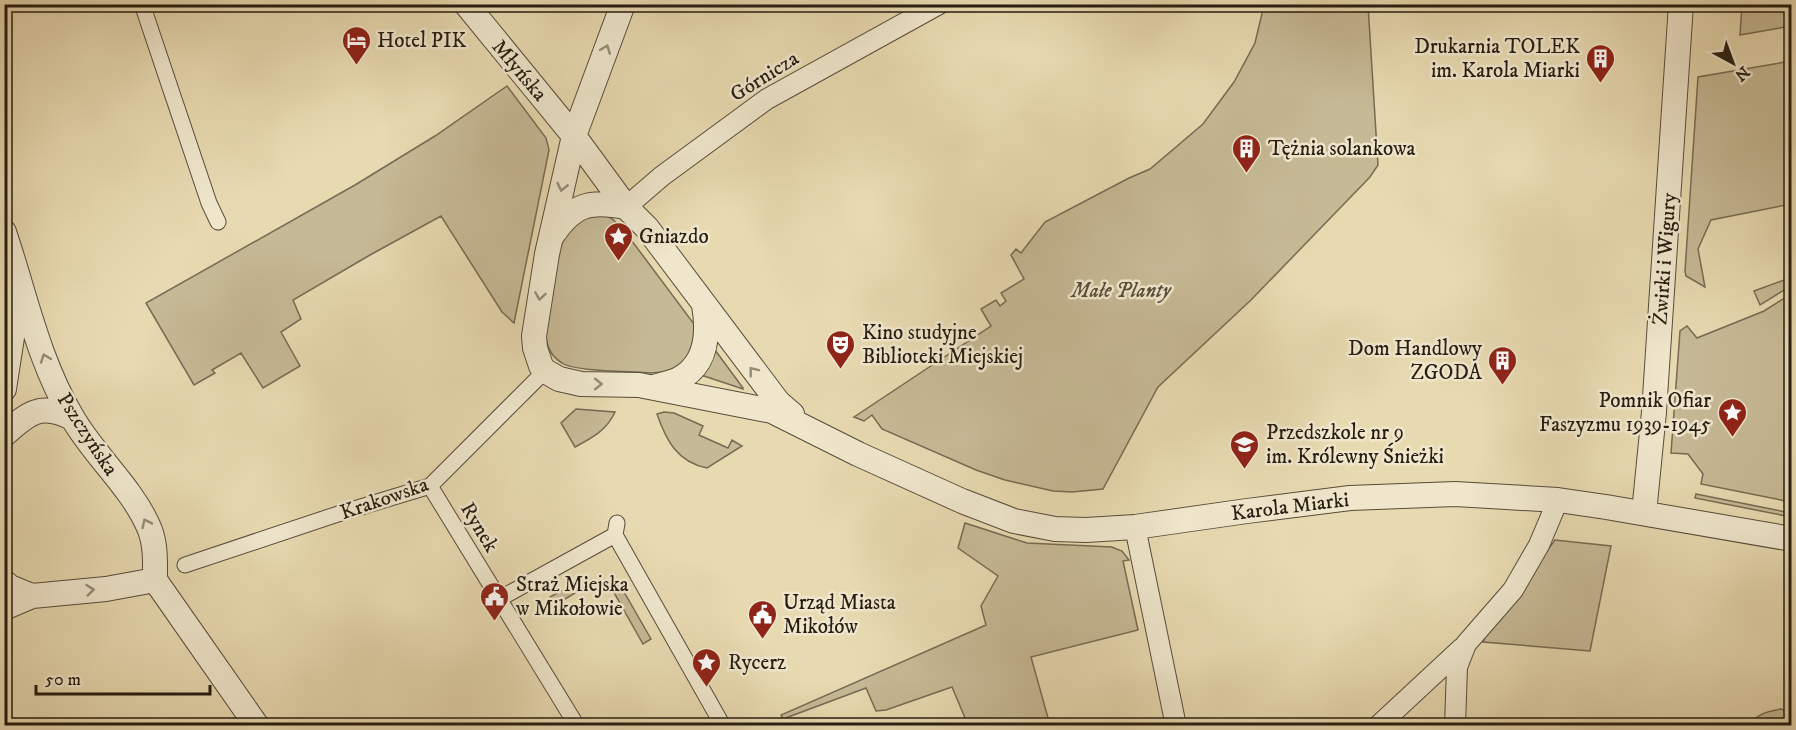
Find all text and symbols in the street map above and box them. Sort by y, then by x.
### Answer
hotel icon: Hotel PIK [340,24,372,66]
place label: Hotel PIK [377,28,467,54]
north arrow [1703,33,1763,93]
place label: Drukarnia TOLEK im. Karola Miarki [1414,34,1580,84]
street label: Młyńska [486,35,553,107]
building icon: Drukarnia TOLEK im. Karola Miarki [1585,42,1617,84]
one-way arrow [599,44,612,55]
street label: Górnicza [725,46,804,108]
text: N [1731,62,1754,85]
building icon: Tężnia solankowa [1231,132,1263,174]
place label: Tężnia solankowa [1268,136,1416,162]
one-way arrow [557,182,570,192]
street label: Żwirki i Wigury [1646,191,1683,326]
place icon: Gniazdo [602,220,634,262]
place label: Gniazdo [639,224,709,250]
park label: Małe Planty [1069,278,1172,304]
one-way arrow [535,291,547,301]
place label: Kino studyjne Biblioteki Miejskiej [862,320,1023,370]
theatre icon: Kino studyjne Biblioteki Miejskiej [825,328,857,370]
place label: Dom Handlowy ZGODA [1348,336,1483,386]
building icon: Dom Handlowy ZGODA [1487,344,1519,386]
one-way arrow [39,353,52,364]
one-way arrow [749,367,760,378]
one-way arrow [594,378,603,390]
street label: Pszczyńska [51,388,124,481]
place label: Pomnik Ofiar Faszyzmu 1939-1945 [1539,388,1711,438]
place icon: Pomnik Ofiar Faszyzmu 1939-1945 [1716,396,1748,438]
place label: Przedszkole nr 9 im. Królewny Śnieżki [1266,420,1444,470]
school or university icon: Przedszkole nr 9 im. Królewny Śnieżki [1229,428,1261,470]
street label: Krakowska [337,472,432,526]
street label: Karola Miarki [1230,487,1350,527]
street label: Rynek [454,498,504,558]
one-way arrow [142,519,153,530]
place label: Straż Miejska w Mikołowie [515,572,629,622]
public building icon: Straż Miejska w Mikołowie [479,580,511,622]
one-way arrow [86,584,95,597]
place label: Urząd Miasta Mikołów [783,590,896,640]
public building icon: Urząd Miasta Mikołów [746,598,778,640]
place icon: Rycerz [691,646,723,688]
place label: Rycerz [728,650,786,676]
scale bar [36,658,210,696]
text: 50 m [45,669,81,691]

